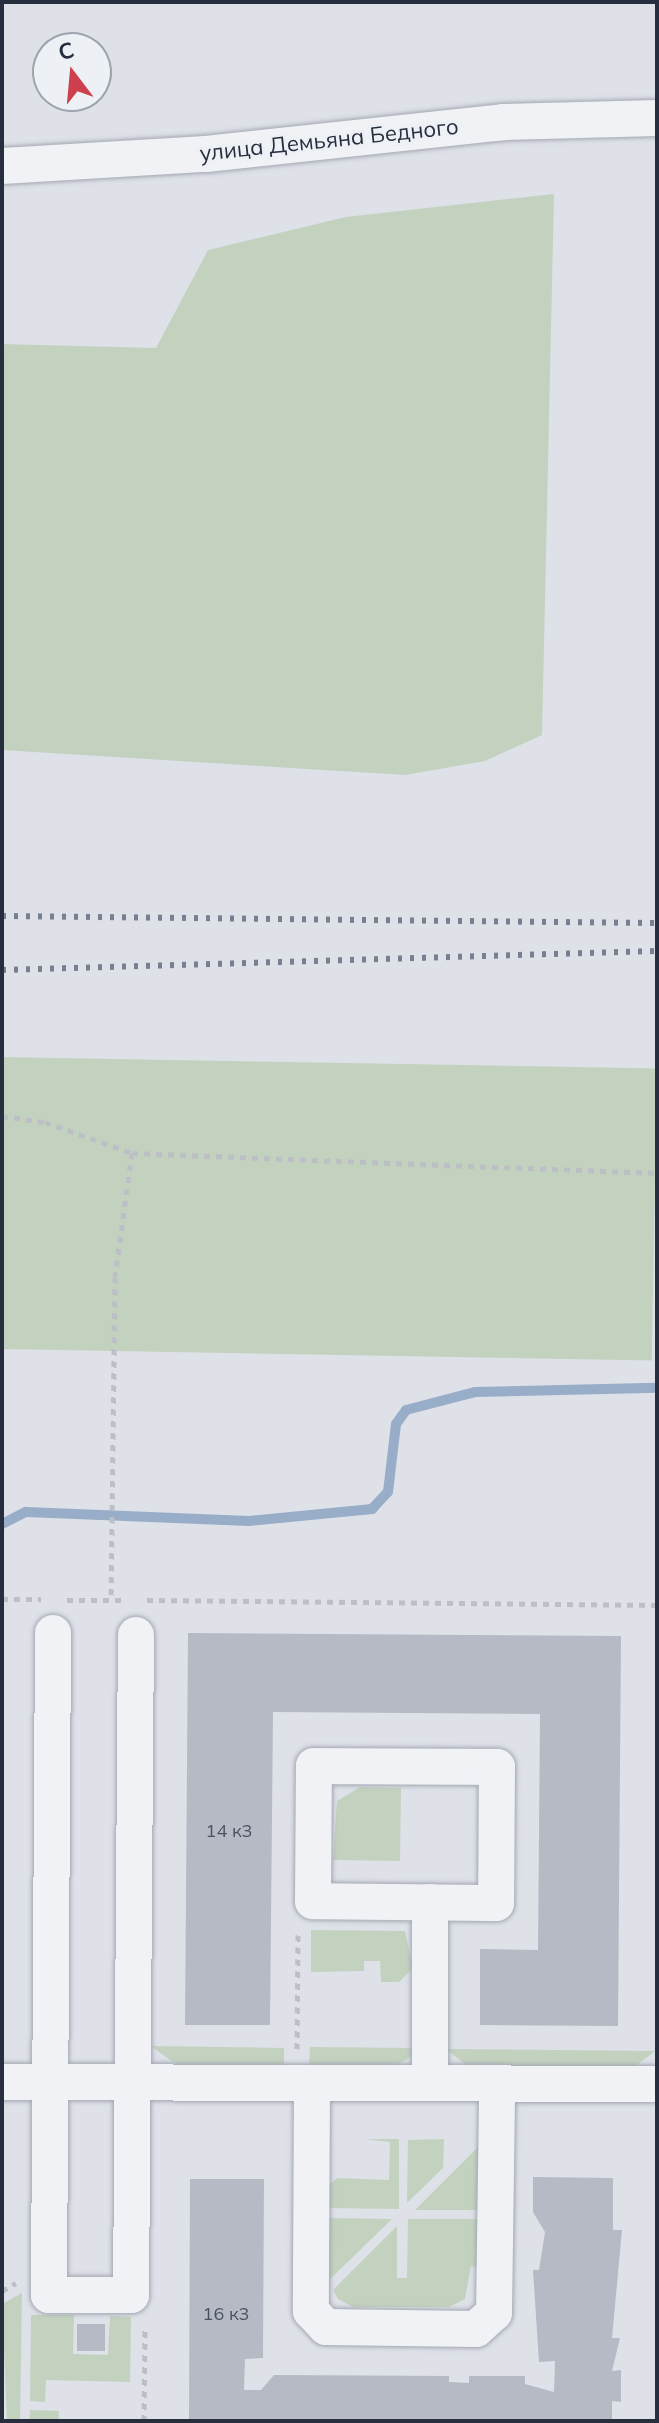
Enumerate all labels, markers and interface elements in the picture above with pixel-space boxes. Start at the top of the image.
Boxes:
north arrow [32,32,112,112]
text: С [55,35,77,66]
street label: улица Демьяна Бедного [198,113,460,167]
house number: 14 к3 [206,1820,252,1842]
house number: 16 к3 [203,2303,249,2325]

